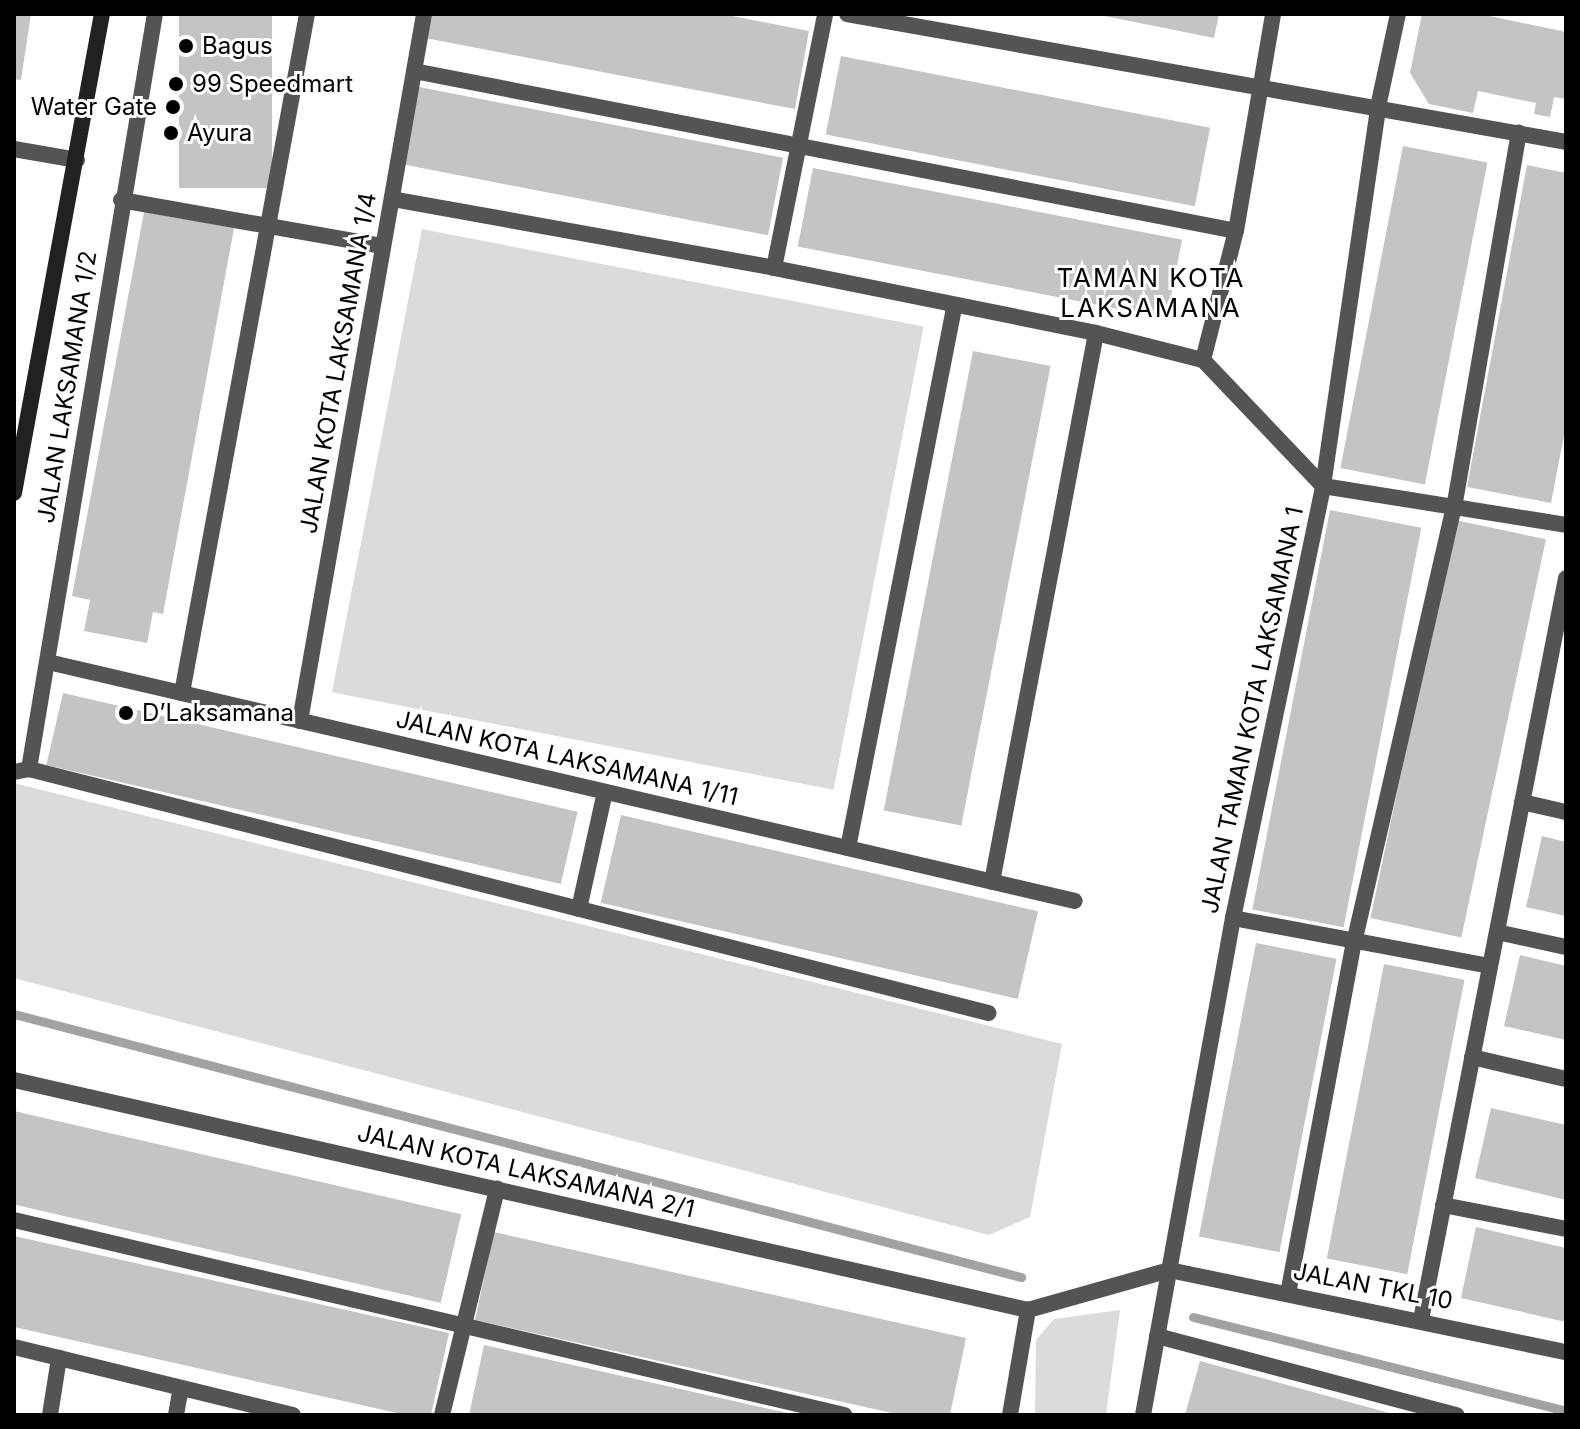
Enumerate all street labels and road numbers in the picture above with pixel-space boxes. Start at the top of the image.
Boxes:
street label: JALAN KOTA LAKSAMANA 1/4 [294,190,382,536]
street label: JALAN LAKSAMANA 1/2 [31,249,103,525]
street label: JALAN TAMAN KOTA LAKSAMANA 1 [1195,504,1309,916]
street label: JALAN KOTA LAKSAMANA 1/11 [393,705,741,811]
street label: JALAN KOTA LAKSAMANA 2/1 [355,1118,697,1224]
street label: JALAN TKL 10 [1291,1256,1455,1316]

